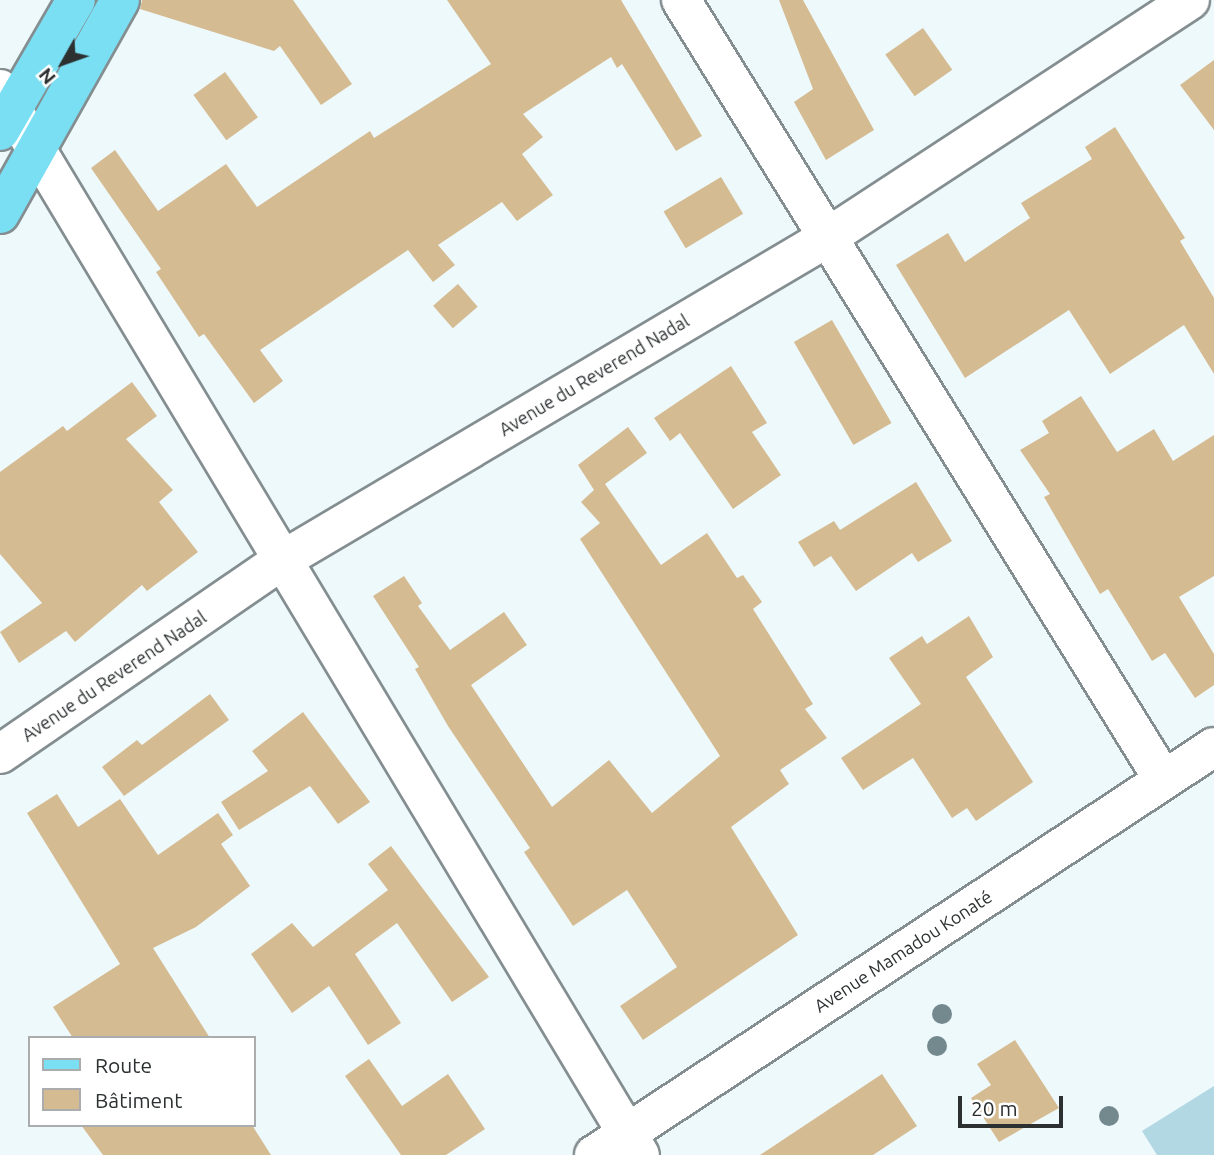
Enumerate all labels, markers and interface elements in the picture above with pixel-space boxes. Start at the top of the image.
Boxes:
north arrow [28,28,98,98]
text: N [34,64,60,89]
street label: Avenue du Reverend Nadal [495,310,693,440]
street label: Avenue du Reverend Nadal [18,606,210,746]
street label: Avenue Mamadou Konaté [810,885,996,1017]
legend [28,1036,256,1127]
text: Route [95,1053,152,1077]
scale bar [962,1082,1067,1126]
text: Bâtiment [95,1088,182,1112]
text: 20 m [971,1096,1018,1120]

